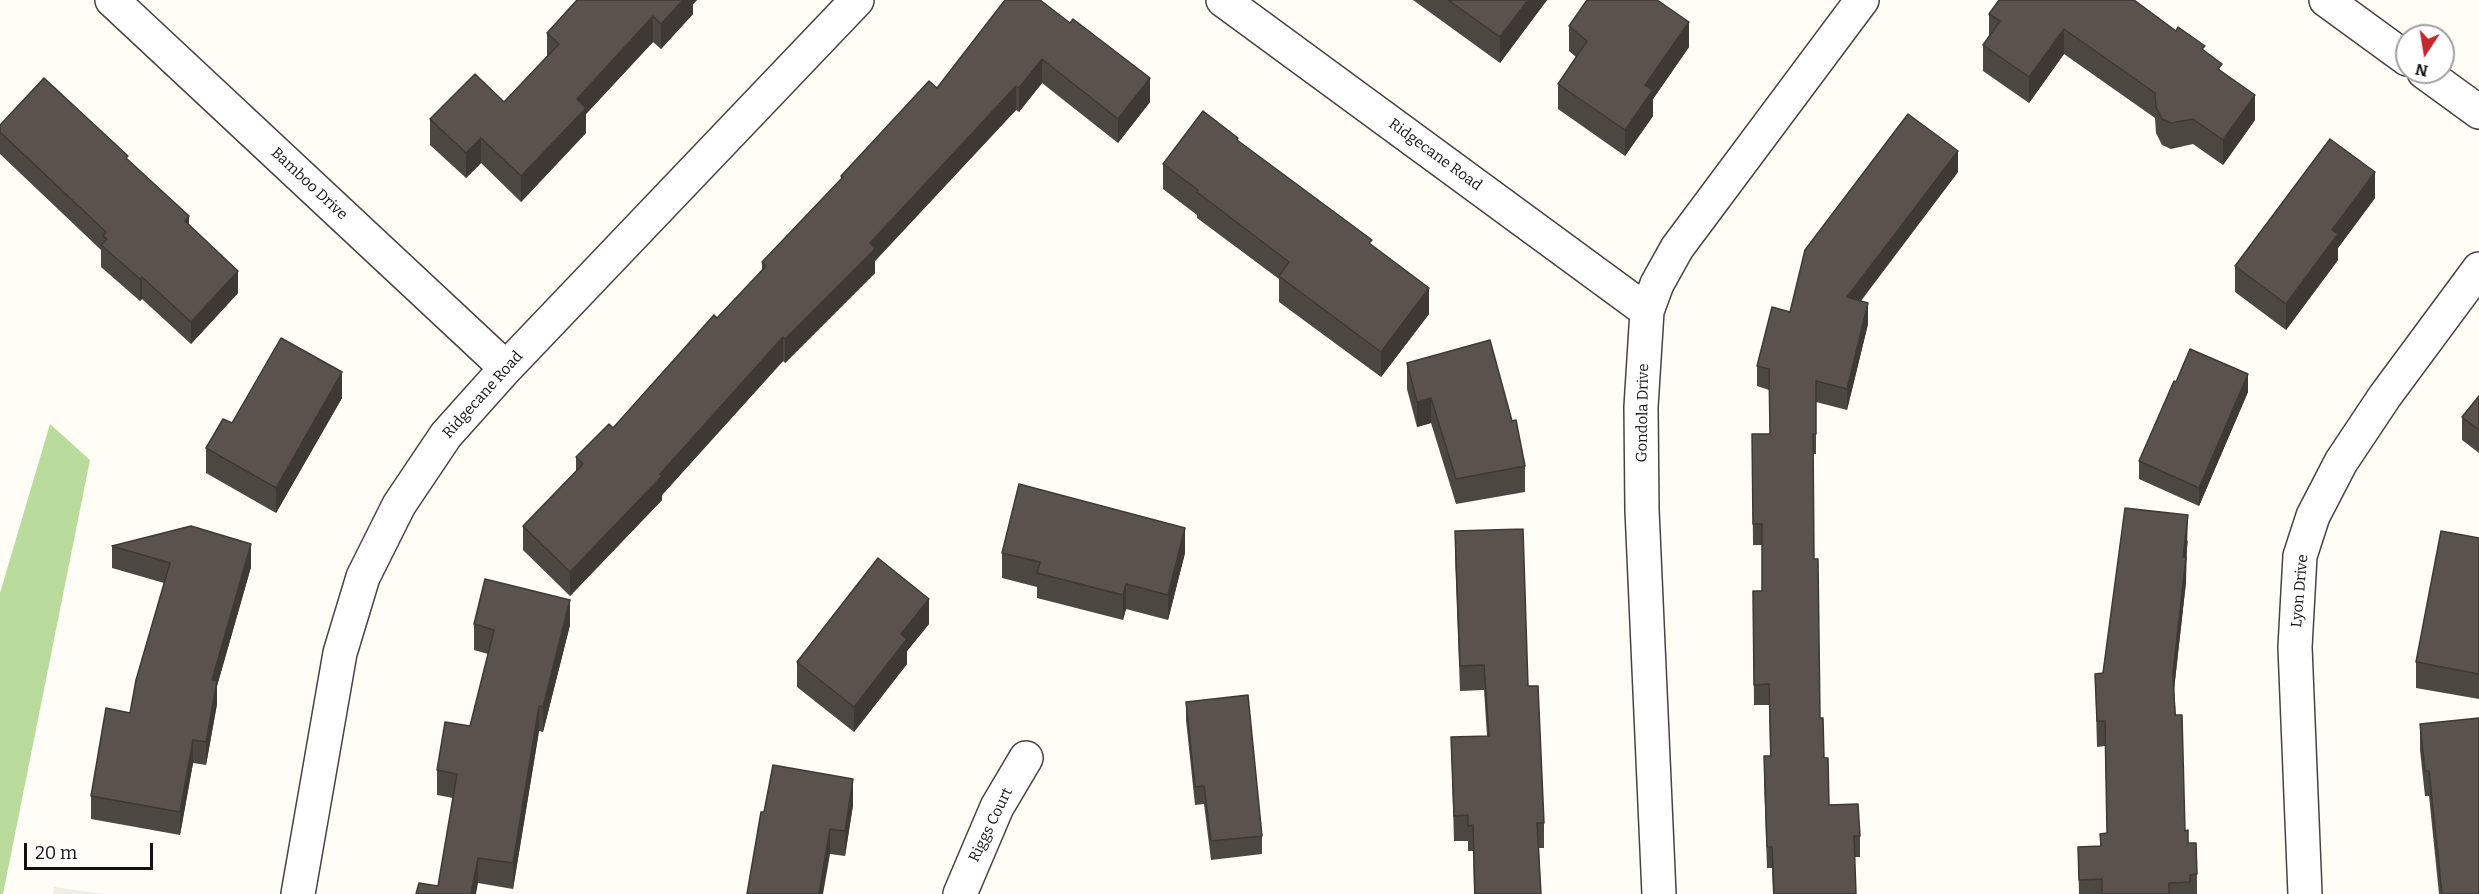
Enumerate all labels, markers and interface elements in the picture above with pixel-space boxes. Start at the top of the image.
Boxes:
north arrow [2395,24,2455,84]
text: N [2414,60,2430,81]
street label: Ridgecane Road [1385,115,1485,195]
street label: Bamboo Drive [267,144,351,224]
street label: Ridgecane Road [439,348,527,442]
street label: Gondola Drive [1633,363,1653,463]
street label: Lyon Drive [2288,554,2312,628]
street label: Riggs Court [965,785,1017,865]
scale bar [27,831,156,869]
text: 20 m [35,842,77,864]

